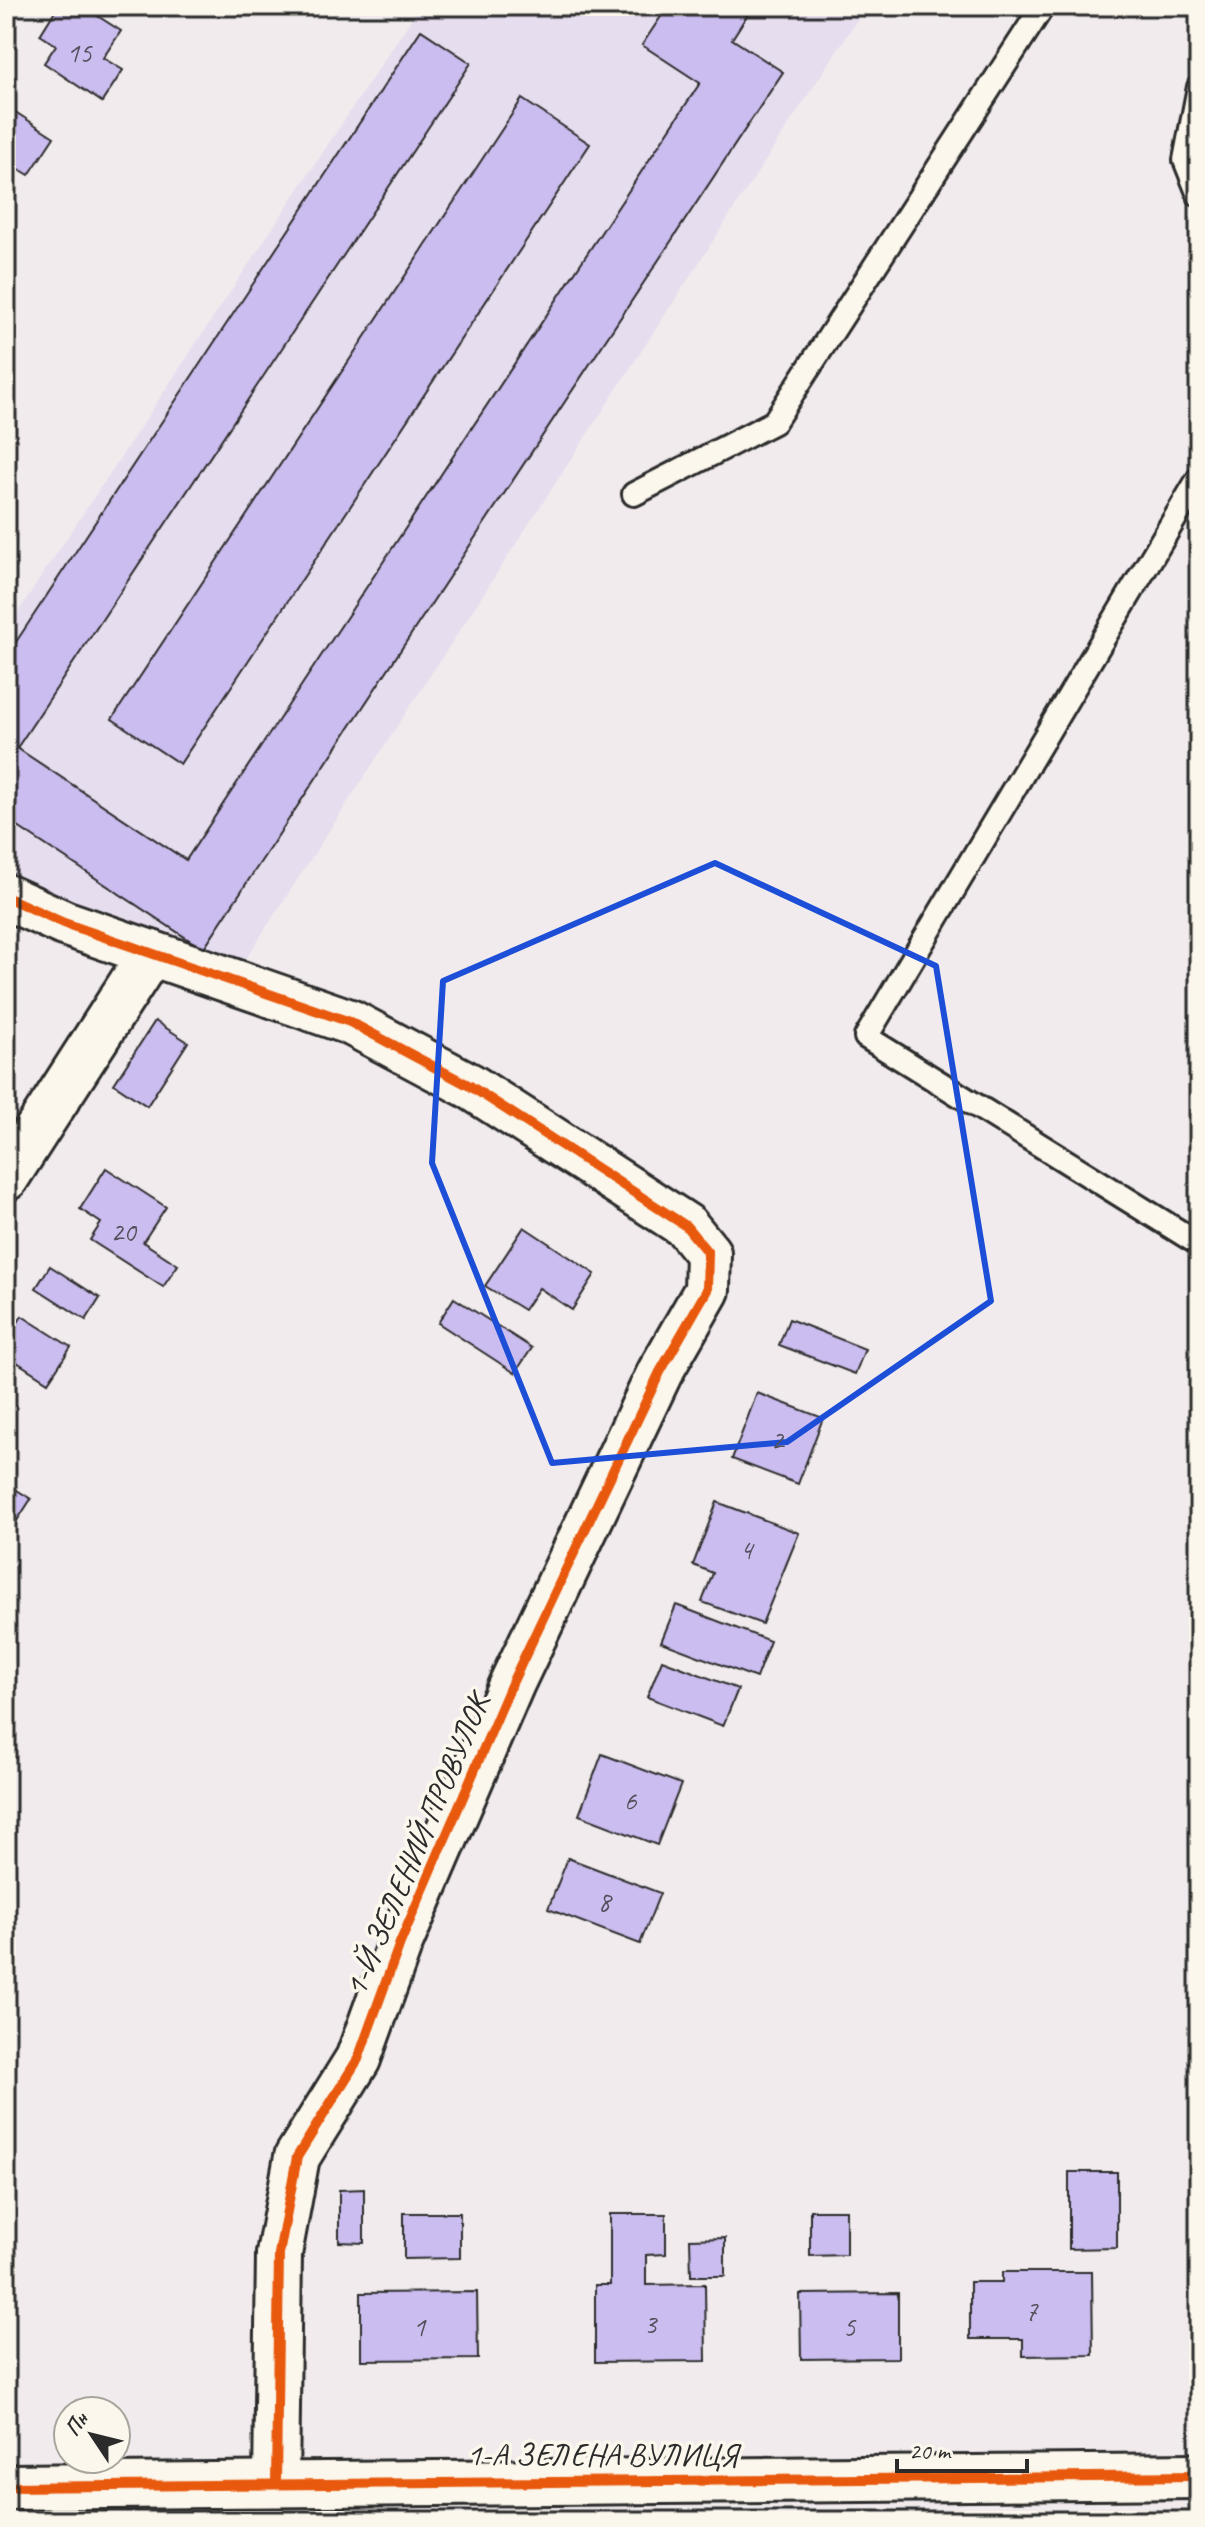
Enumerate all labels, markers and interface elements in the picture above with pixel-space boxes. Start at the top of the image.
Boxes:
house number: 15 [66,35,93,70]
house number: 20 [110,1214,138,1249]
house number: 2 [771,1422,786,1457]
house number: 4 [740,1532,755,1567]
street label: 1-Й ЗЕЛЕНИЙ ПРОВУЛОК [334,1683,501,2002]
house number: 6 [624,1783,638,1818]
house number: 8 [598,1884,613,1919]
house number: 7 [1025,2293,1039,2328]
house number: 3 [644,2306,659,2341]
house number: 1 [413,2309,427,2344]
house number: 5 [843,2309,857,2344]
north arrow [52,2395,132,2475]
text: Пн [58,2406,95,2442]
scale bar [897,2423,1027,2473]
street label: 1-А ЗЕЛЕНА ВУЛИЦЯ [467,2434,742,2475]
text: 20 m [909,2436,952,2466]

